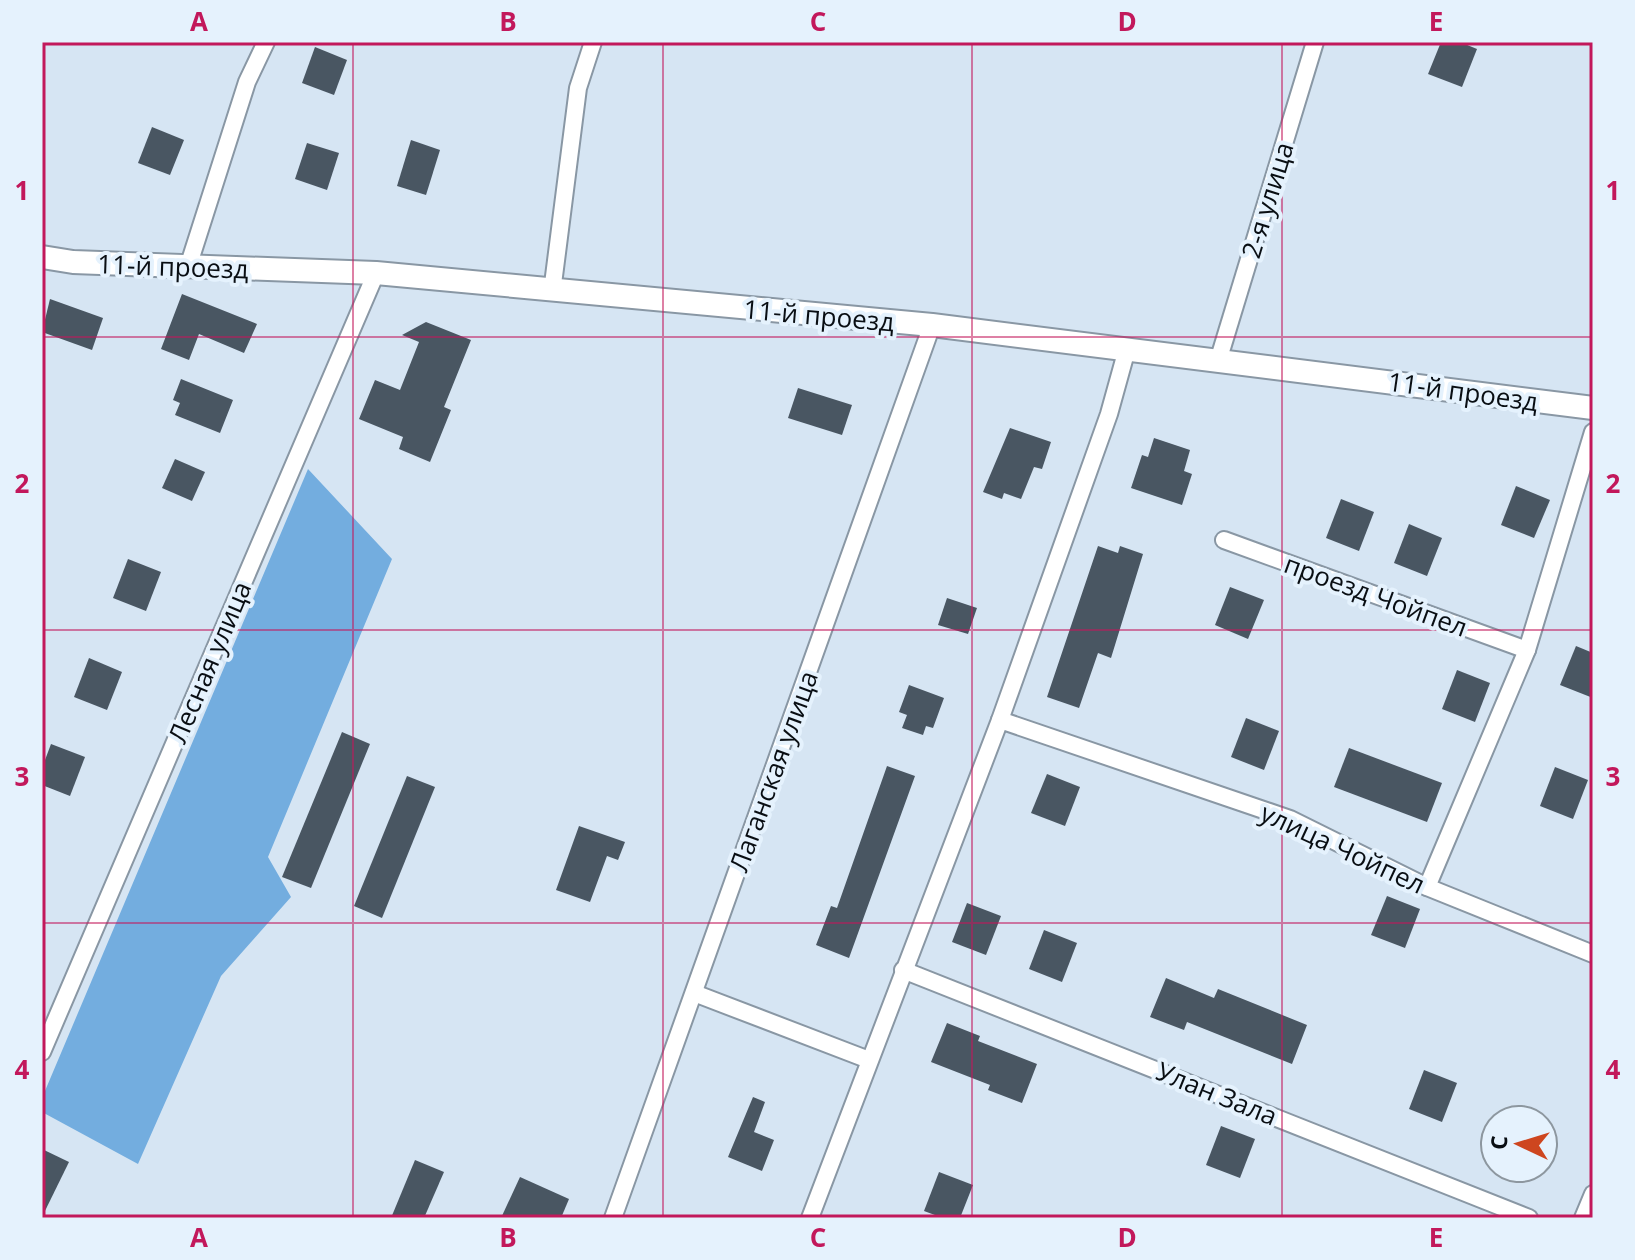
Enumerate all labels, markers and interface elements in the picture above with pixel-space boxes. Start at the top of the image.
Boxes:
text: A [190,3,208,39]
text: B [499,3,517,39]
text: C [810,3,826,39]
text: D [1117,3,1137,39]
text: E [1429,3,1443,39]
street label: 2-я улица [1232,138,1302,262]
text: 1 [15,172,29,208]
text: 1 [1606,172,1620,208]
street label: 11-й проезд [97,245,249,287]
street label: 11-й проезд [742,290,896,340]
street label: 11-й проезд [1386,363,1540,419]
text: 2 [15,465,30,501]
text: 2 [1606,465,1621,501]
street label: проезд Чойпел [1279,545,1473,645]
street label: Лесная улица [159,576,259,748]
street label: Лаганская улица [720,665,826,877]
text: 3 [15,758,29,794]
text: 3 [1606,758,1620,794]
street label: улица Чойпел [1255,794,1431,902]
text: 4 [15,1051,30,1087]
text: 4 [1606,1051,1621,1087]
street label: Улан Зала [1151,1052,1283,1134]
north arrow [1479,1104,1559,1184]
text: С [1483,1134,1514,1151]
text: A [190,1219,208,1255]
text: B [499,1219,517,1255]
text: C [810,1219,826,1255]
text: D [1117,1219,1137,1255]
text: E [1429,1219,1443,1255]

